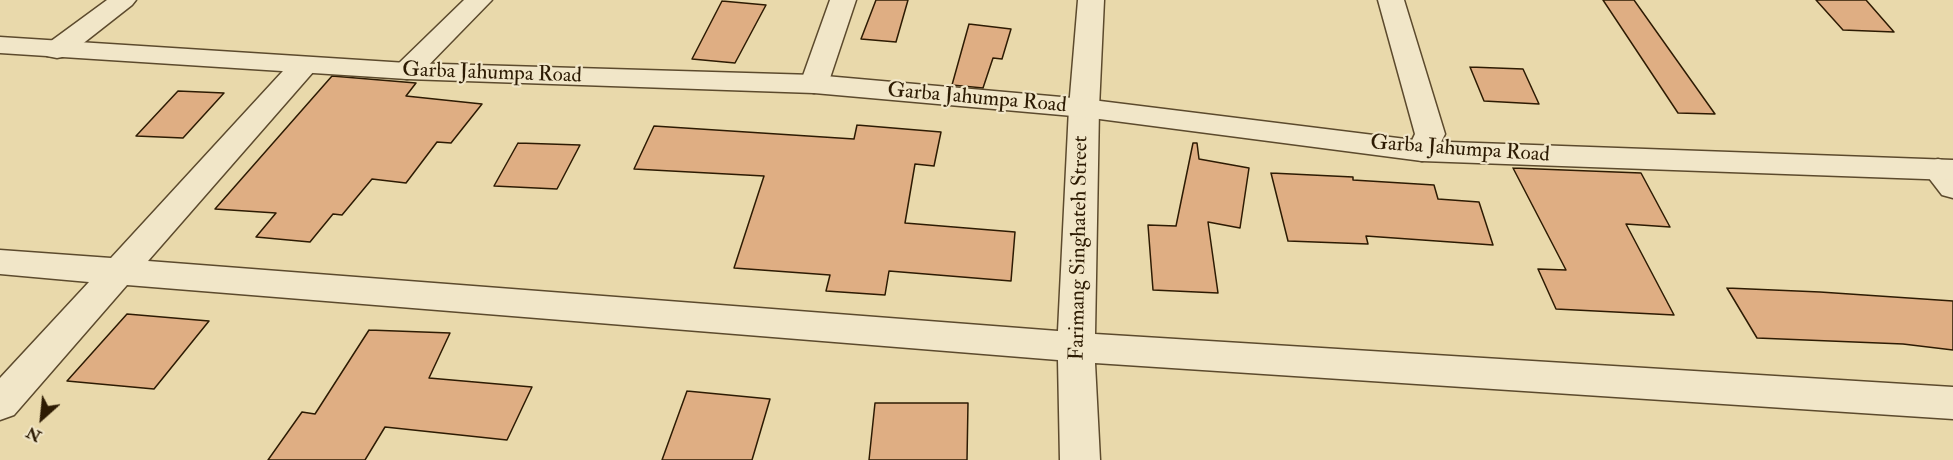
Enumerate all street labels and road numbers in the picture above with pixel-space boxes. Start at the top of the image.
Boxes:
street label: Garba Jahumpa Road [402,58,582,90]
street label: Garba Jahumpa Road [886,79,1068,119]
street label: Garba Jahumpa Road [1370,131,1550,169]
street label: Farimang Singhateh Street [1065,135,1095,361]

